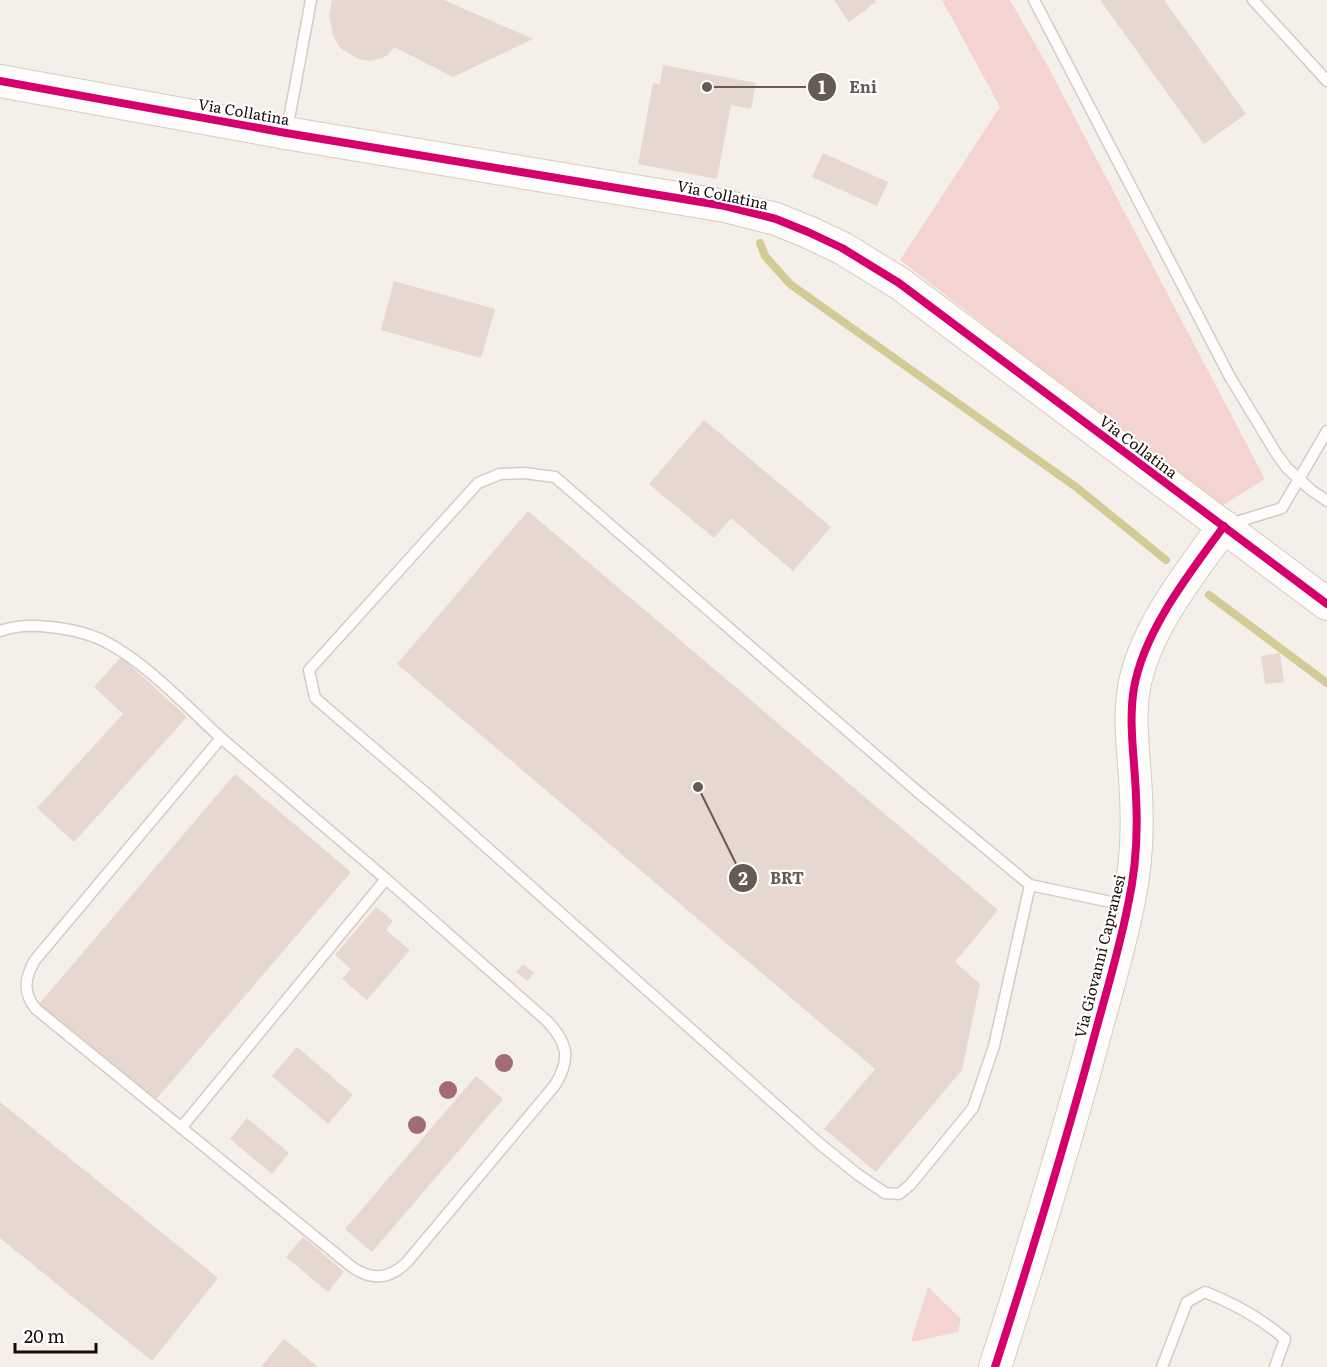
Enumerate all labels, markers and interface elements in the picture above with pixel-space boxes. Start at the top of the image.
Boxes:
callout: Eni [807,70,889,104]
text: 1 [818,73,826,100]
text: Eni [849,74,877,98]
street label: Via Collatina [196,92,293,131]
street label: Via Collatina [675,173,772,215]
street label: Via Collatina [1095,409,1184,484]
callout: BRT [728,861,816,895]
text: 2 [738,864,748,891]
text: BRT [770,865,804,889]
street label: Via Giovanni Capranesi [1068,872,1130,1040]
scale bar [15,1316,96,1354]
text: 20 m [24,1322,65,1349]

